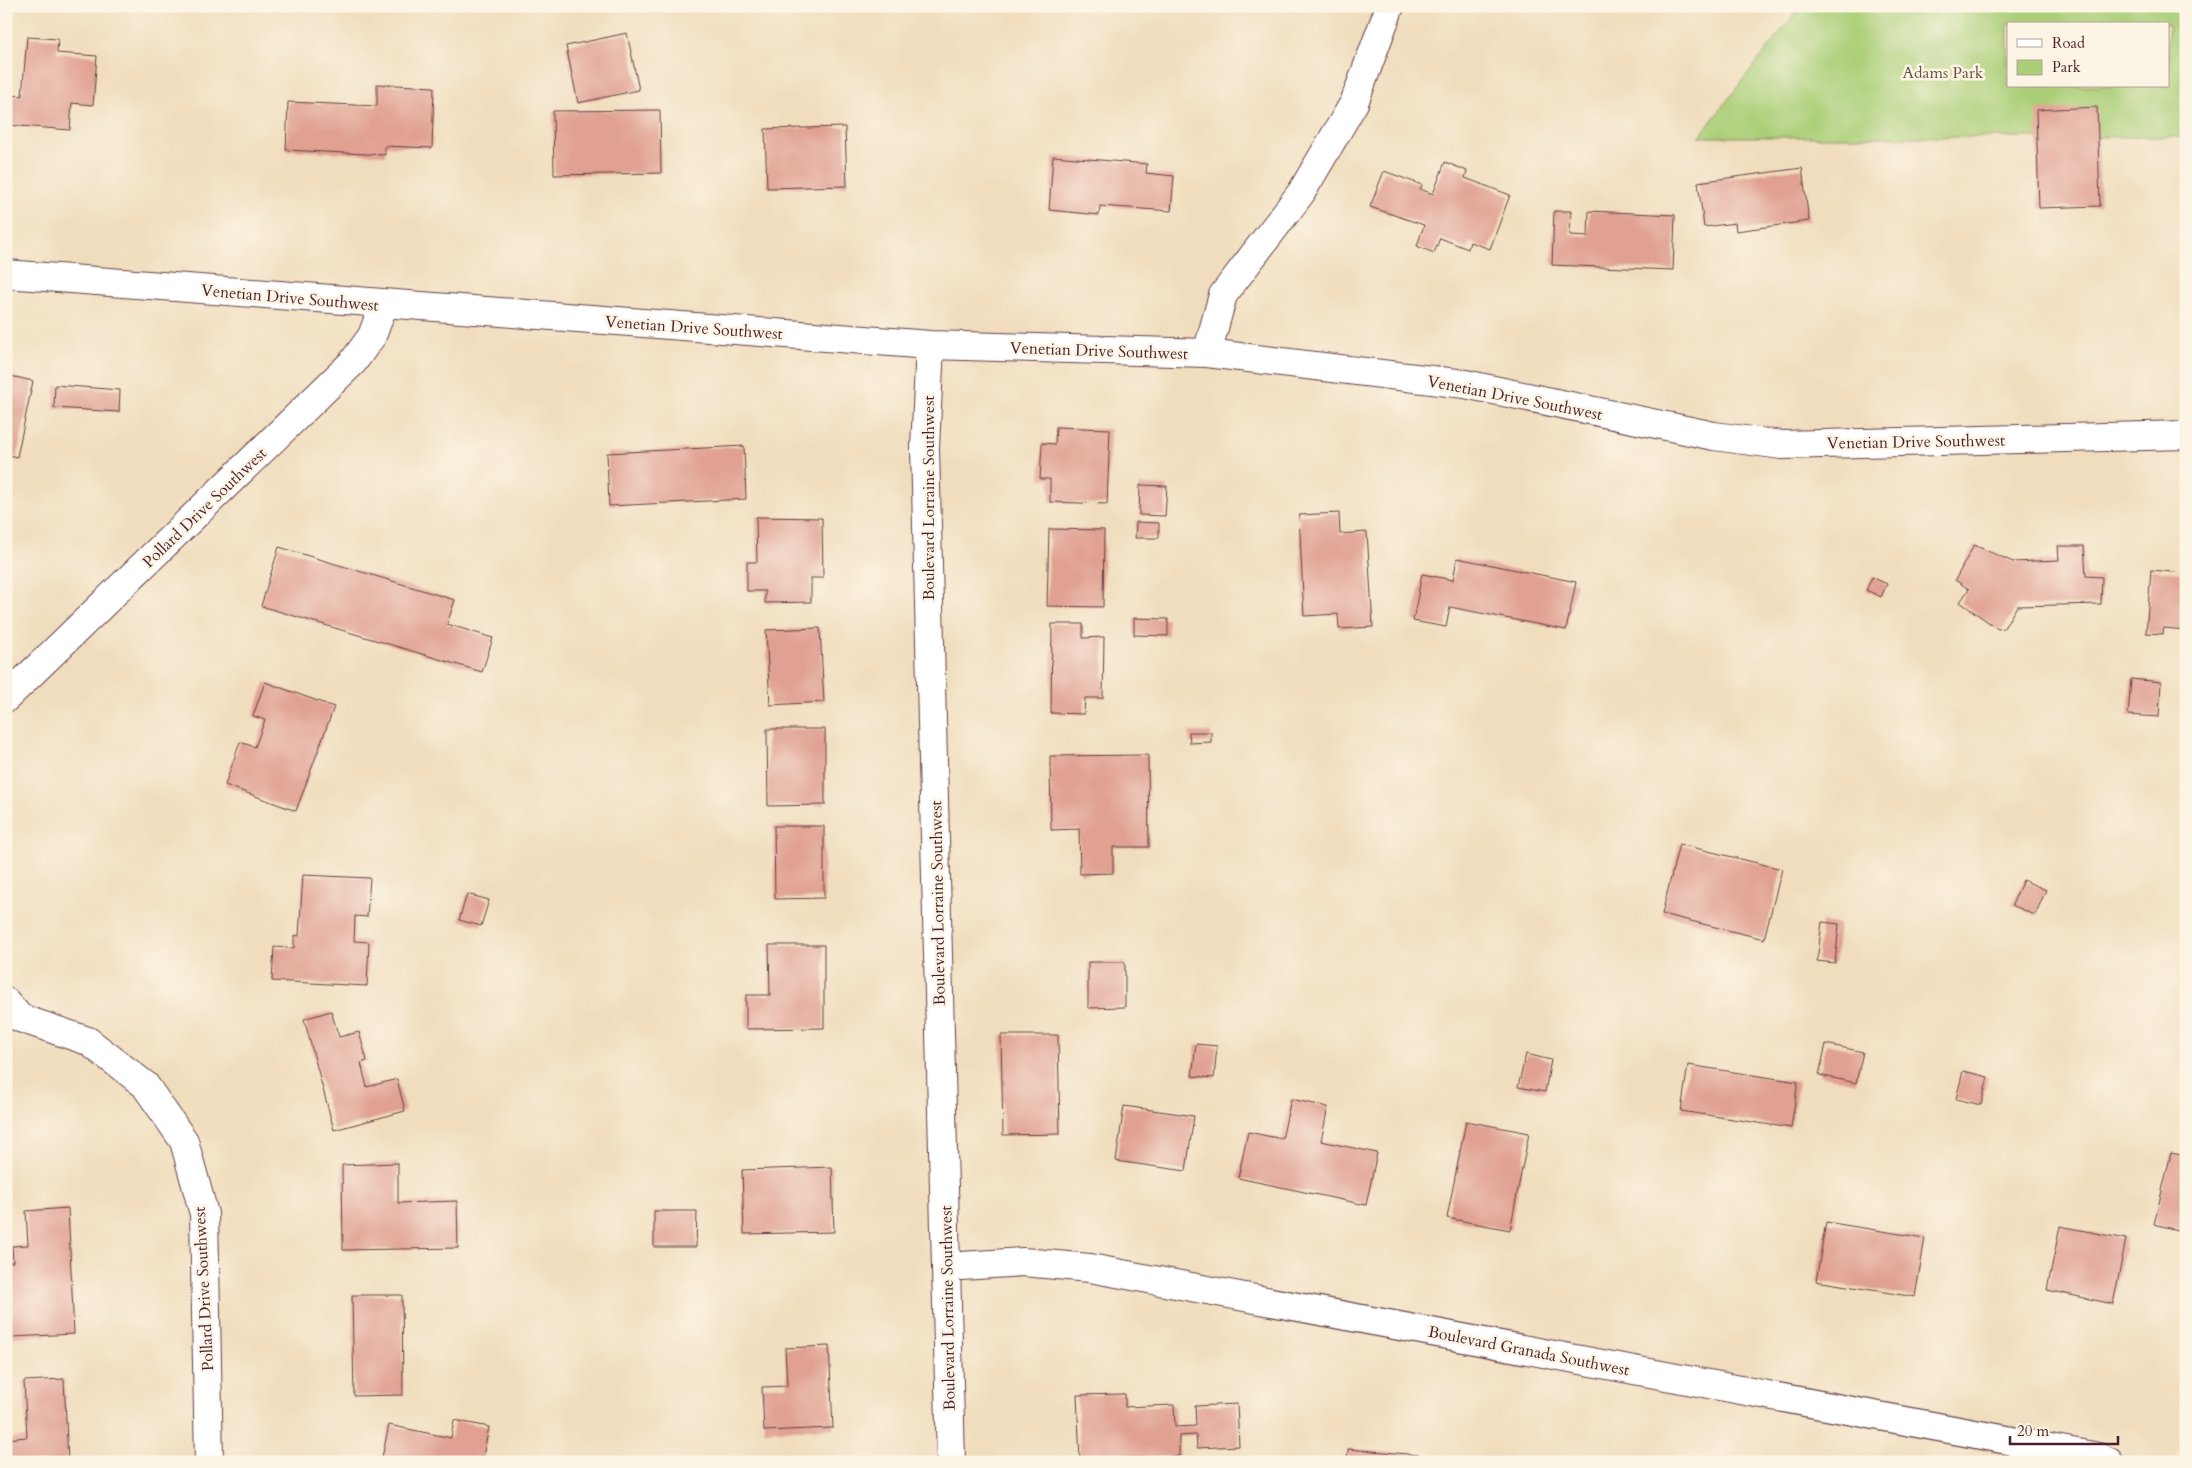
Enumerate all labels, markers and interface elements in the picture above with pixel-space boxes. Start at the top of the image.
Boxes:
legend [2007,22,2170,88]
text: Road [2052,33,2085,53]
text: Park [2052,57,2081,77]
park label: Adams Park [1903,62,1984,84]
street label: Venetian Drive Southwest [200,279,380,317]
street label: Venetian Drive Southwest [604,311,783,345]
street label: Venetian Drive Southwest [1010,337,1188,365]
street label: Venetian Drive Southwest [1425,370,1604,426]
street label: Boulevard Lorraine Southwest [918,395,940,601]
street label: Venetian Drive Southwest [1827,429,2005,455]
street label: Pollard Drive Southwest [138,443,272,573]
street label: Boulevard Lorraine Southwest [925,800,951,1006]
street label: Boulevard Lorraine Southwest [935,1205,961,1411]
street label: Pollard Drive Southwest [189,1206,219,1372]
street label: Boulevard Granada Southwest [1426,1321,1631,1381]
scale bar [2010,1413,2117,1445]
text: 20 m [2017,1421,2049,1441]

